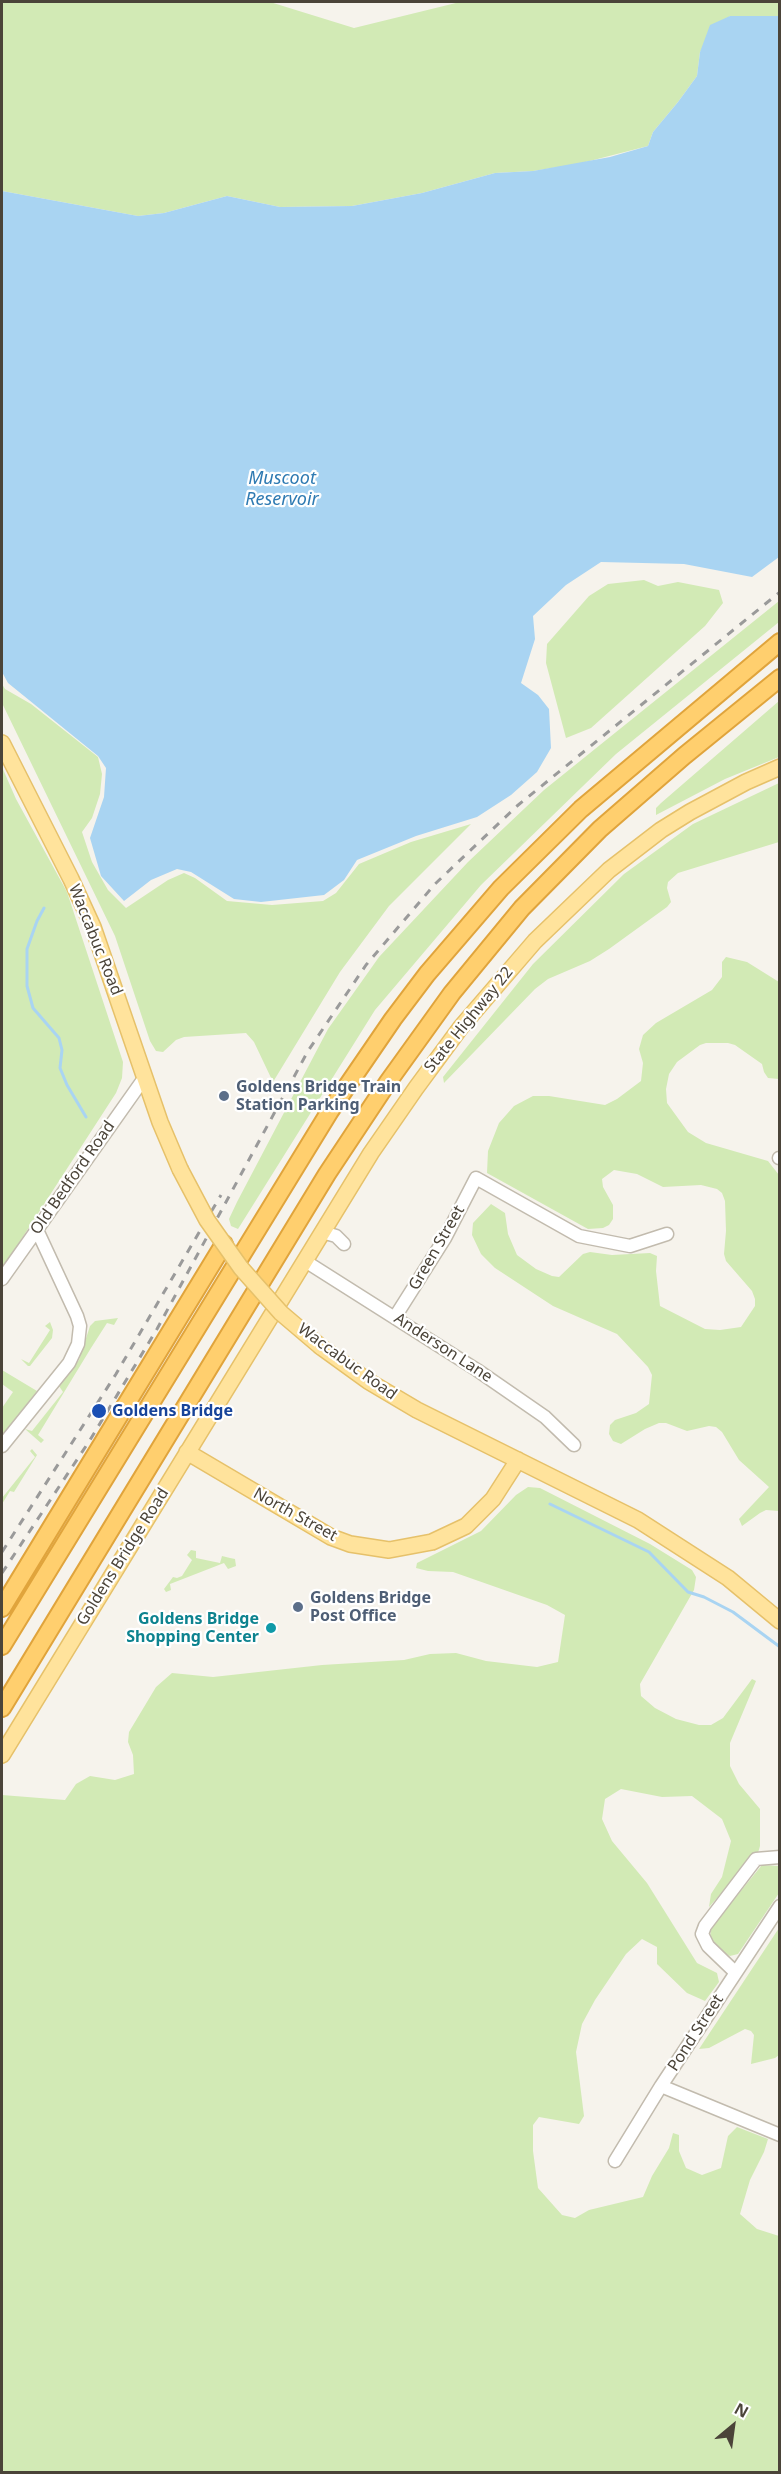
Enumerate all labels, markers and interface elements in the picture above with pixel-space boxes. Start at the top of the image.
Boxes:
water label: Muscoot Reservoir [245,468,319,510]
street label: Waccabuc Road [64,882,126,998]
street label: State Highway 22 [421,963,517,1077]
place label: Goldens Bridge Train Station Parking [236,1077,401,1115]
marker: Goldens Bridge Train Station Parking [217,1089,231,1103]
street label: Old Bedford Road [27,1118,119,1238]
street label: Green Street [405,1202,469,1294]
street label: Anderson Lane [390,1309,496,1387]
street label: Waccabuc Road [294,1320,400,1404]
place label: Goldens Bridge [112,1401,233,1421]
marker: Goldens Bridge [90,1402,108,1420]
street label: North Street [250,1484,340,1546]
street label: Goldens Bridge Road [73,1485,173,1629]
place label: Goldens Bridge Post Office [310,1588,431,1626]
marker: Goldens Bridge Post Office [291,1600,305,1614]
place label: Goldens Bridge Shopping Center [126,1609,259,1647]
marker: Goldens Bridge Shopping Center [264,1621,278,1635]
street label: Pond Street [664,1991,728,2075]
north arrow [703,2396,763,2456]
text: N [731,2397,753,2423]

